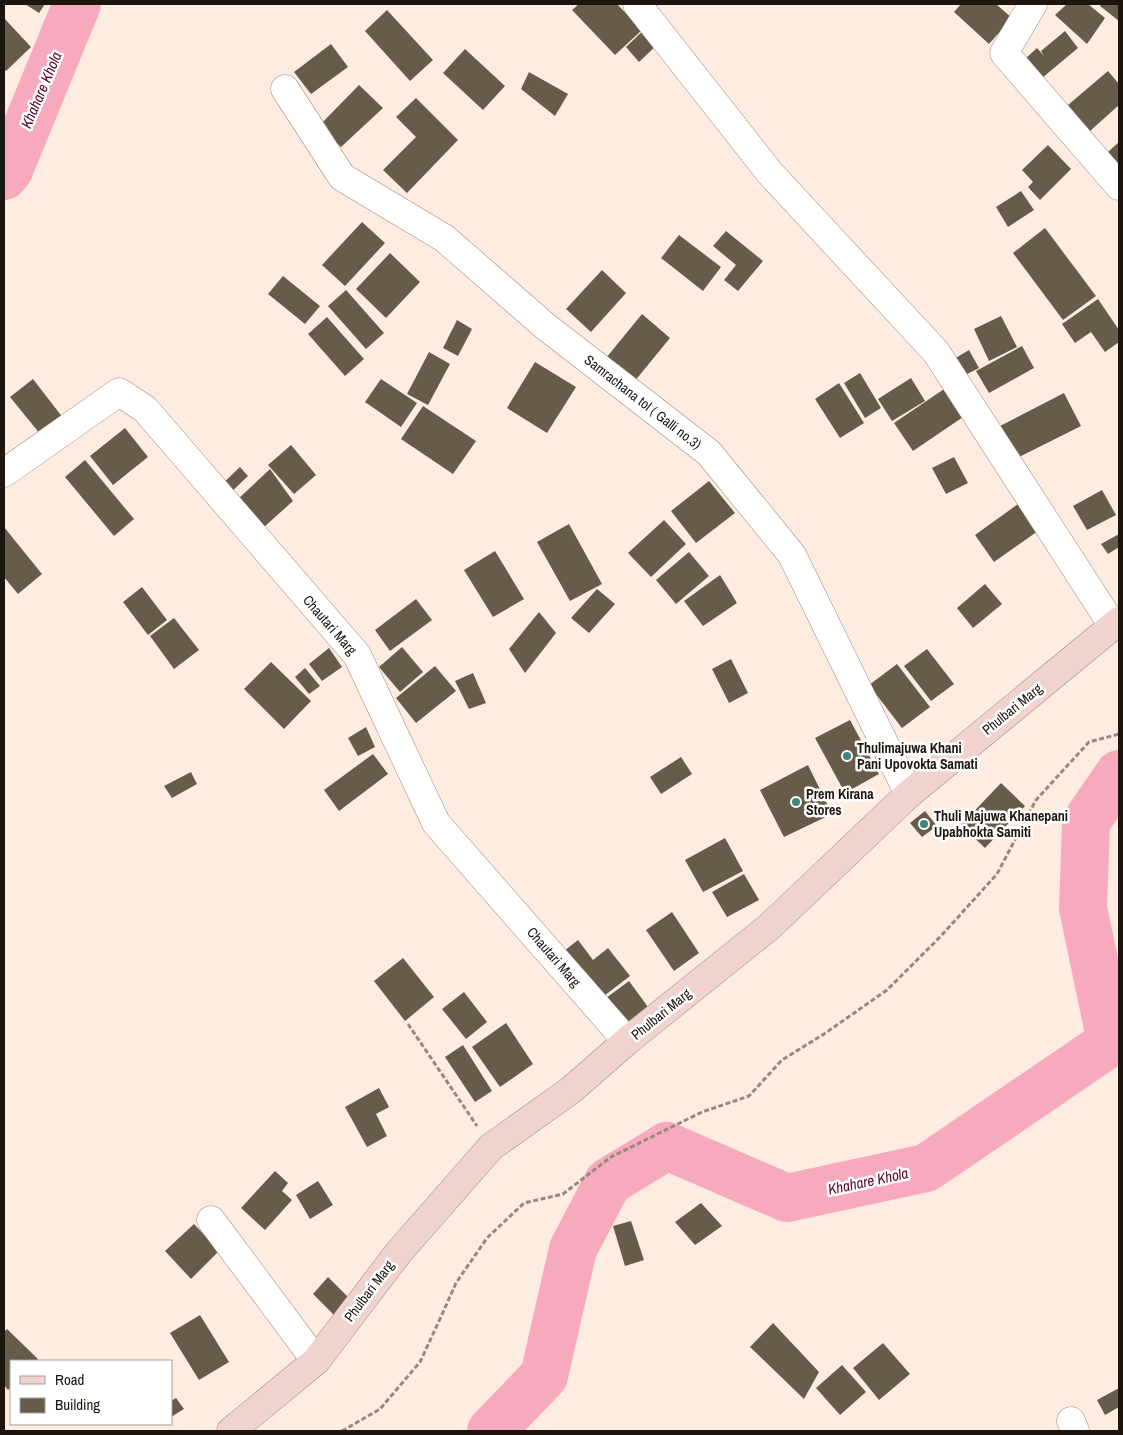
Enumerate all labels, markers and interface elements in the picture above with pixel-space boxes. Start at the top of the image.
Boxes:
water label: Khahare Khola [15,48,67,132]
street label: Samrachana tol ( Galli no.3) [581,351,705,453]
street label: Chautari Marg [299,591,361,659]
street label: Phulbari Marg [978,679,1046,739]
place label: Thulimajuwa Khani Pani Upovokta Samati [857,739,978,773]
marker: Thulimajuwa Khani Pani Upovokta Samati [841,750,853,762]
place label: Prem Kirana Stores [806,785,874,819]
marker: Prem Kirana Stores [790,796,802,808]
place label: Thuli Majuwa Khanepani Upabhokta Samiti [934,807,1068,841]
marker: Thuli Majuwa Khanepani Upabhokta Samiti [918,818,930,830]
street label: Chautari Marg [523,923,585,991]
street label: Phulbari Marg [627,984,695,1044]
water label: Khahare Khola [826,1162,910,1200]
street label: Phulbari Marg [340,1256,398,1325]
legend [10,1360,172,1425]
text: Road [55,1369,84,1390]
text: Building [55,1394,100,1415]

